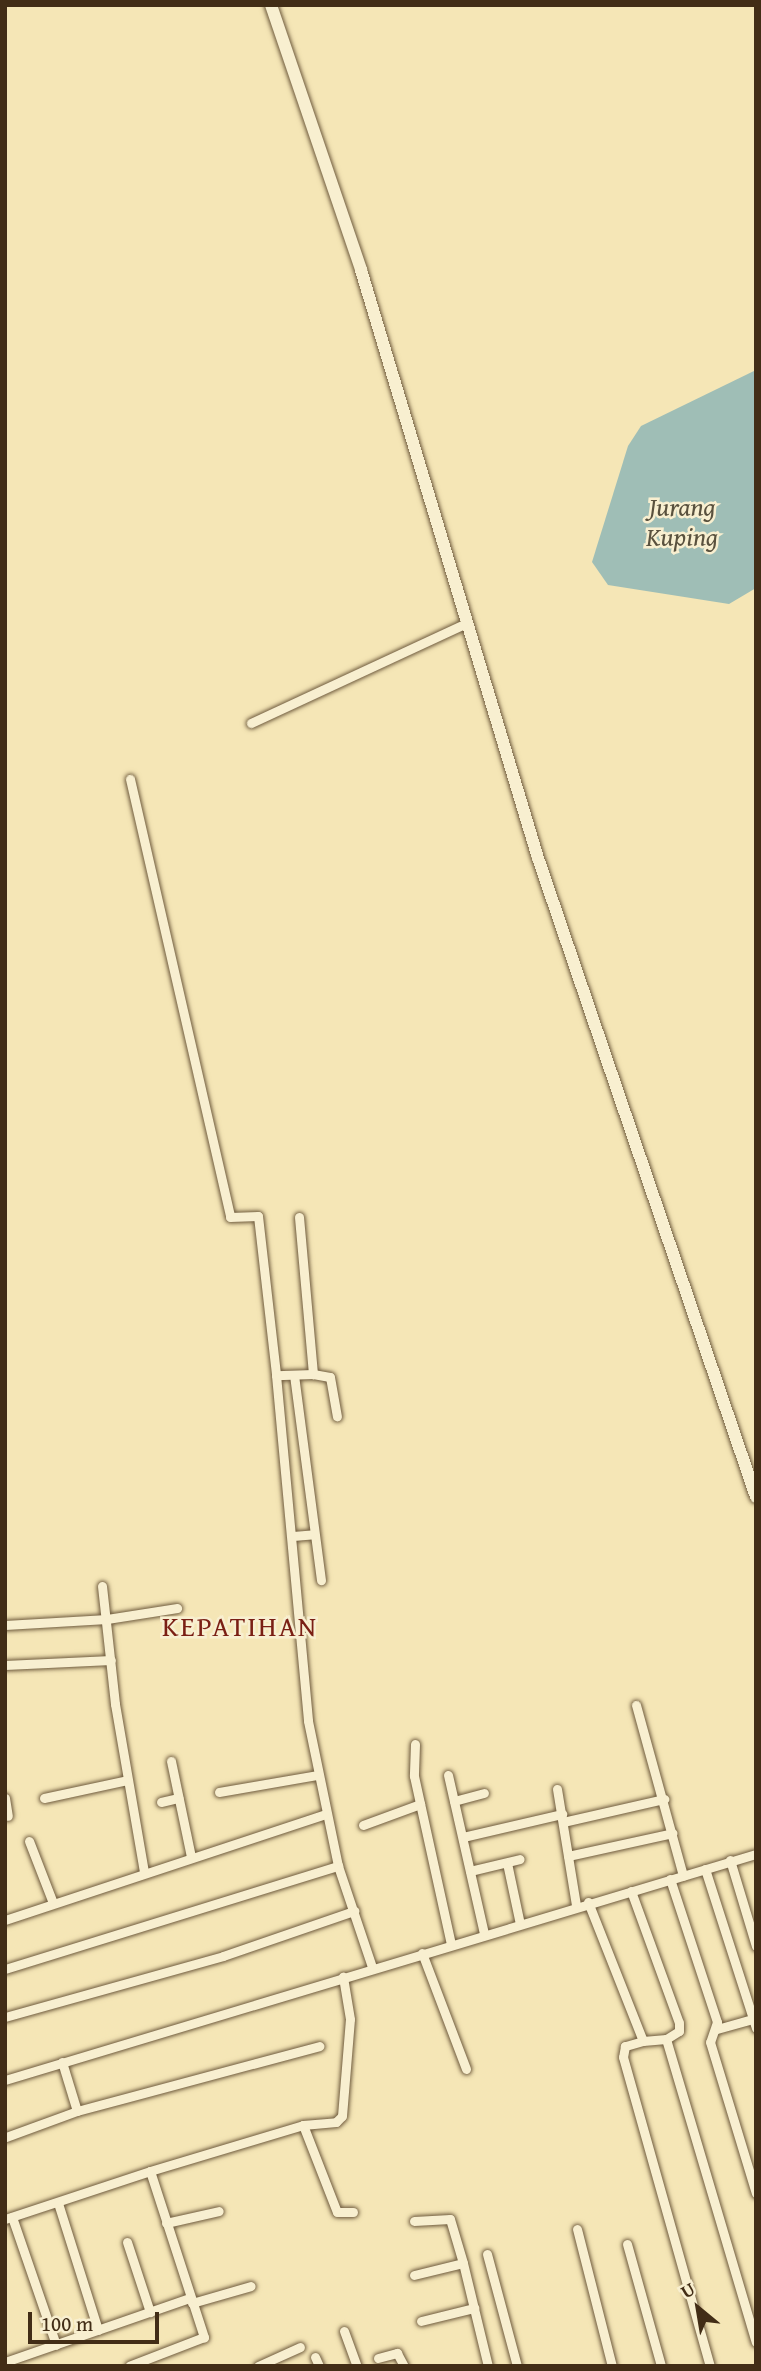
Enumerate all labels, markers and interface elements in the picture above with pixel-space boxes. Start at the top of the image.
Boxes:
water label: Jurang Kuping [646,491,718,552]
district label: KEPATIHAN [163,1609,317,1643]
north arrow [663,2273,733,2343]
text: U [675,2274,700,2305]
scale bar [32,2298,163,2342]
text: 100 m [41,2308,93,2339]

